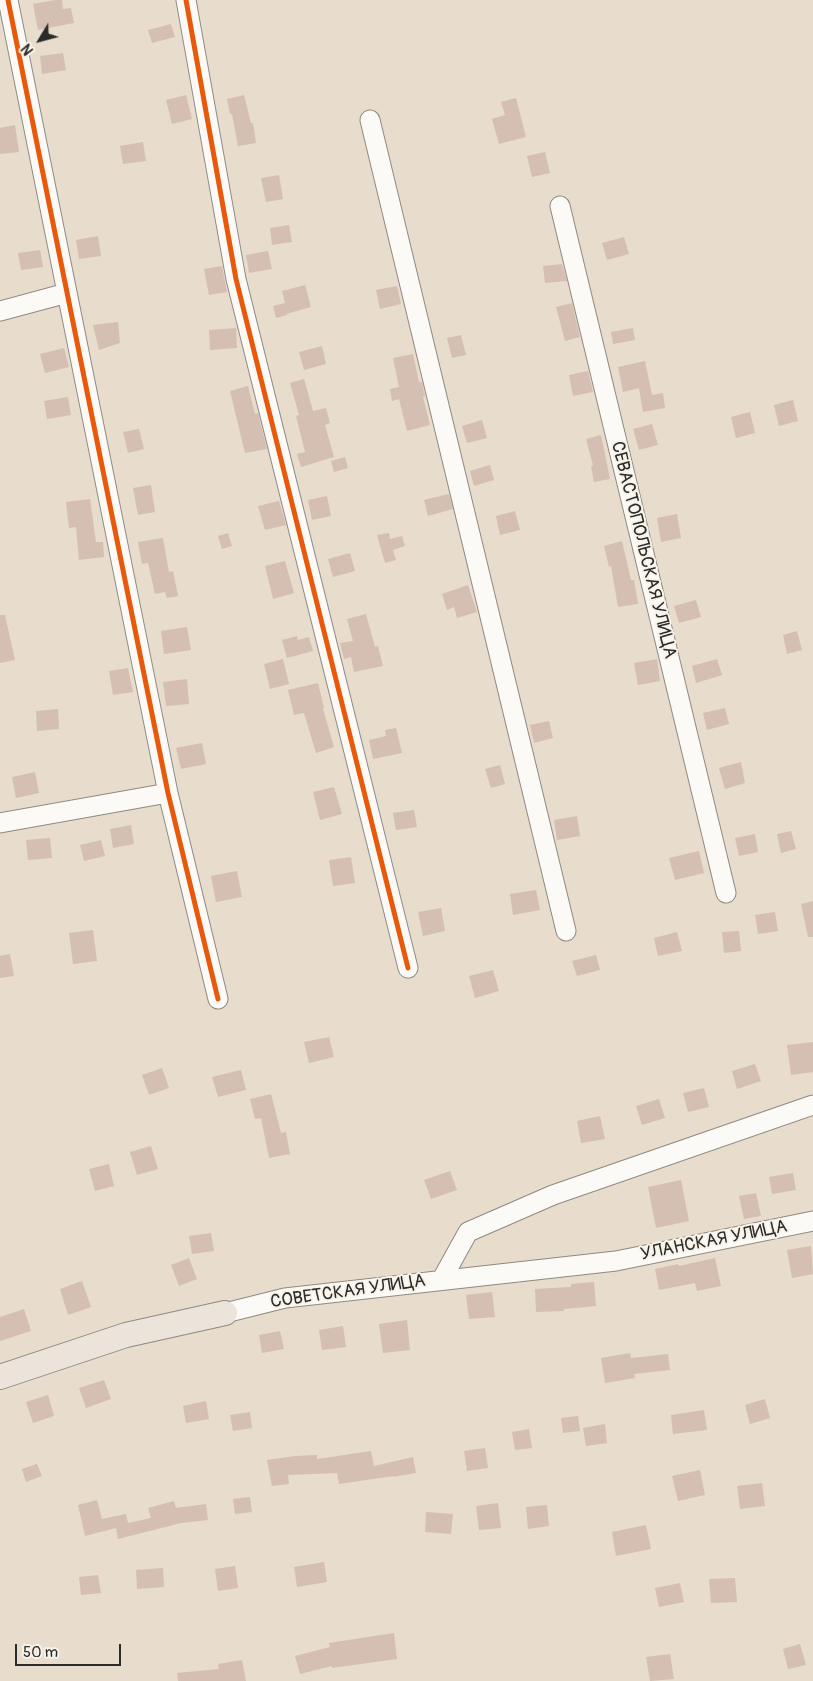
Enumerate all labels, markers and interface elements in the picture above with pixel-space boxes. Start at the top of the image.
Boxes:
north arrow [15,15,65,65]
text: N [18,40,37,58]
street label: СЕВАСТОПОЛЬСКАЯ УЛИЦА [606,439,680,661]
street label: УЛАНСКАЯ УЛИЦА [639,1216,789,1266]
street label: СОВЕТСКАЯ УЛИЦА [269,1270,427,1314]
scale bar [18,1634,124,1666]
text: 50 m [23,1643,58,1662]

